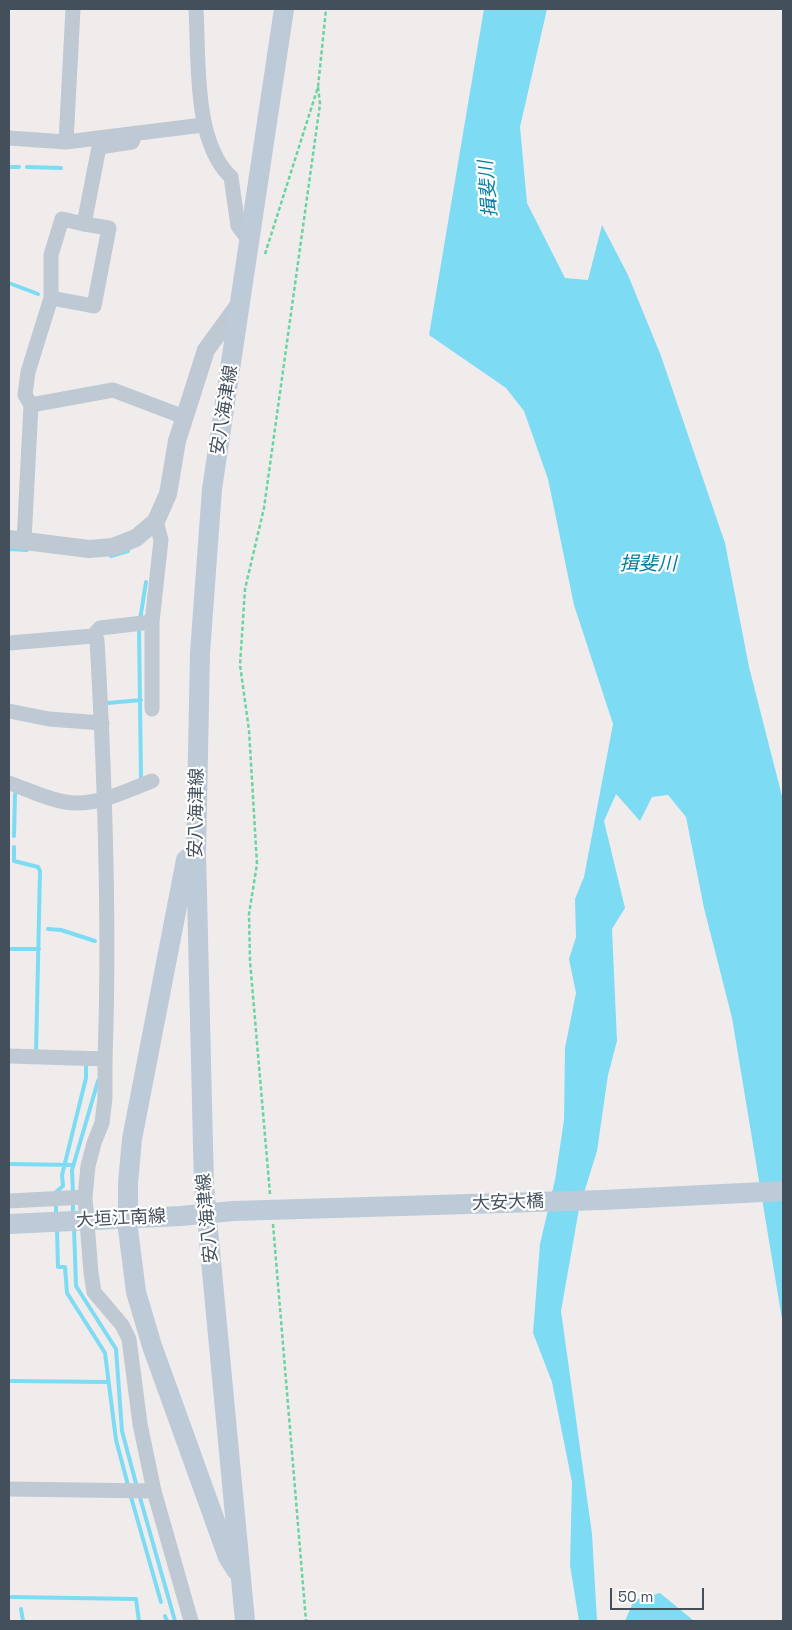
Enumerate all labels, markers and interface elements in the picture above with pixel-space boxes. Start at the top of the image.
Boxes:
water label: 揖斐川 [475,160,503,218]
street label: 安八海津線 [207,364,243,456]
water label: 揖斐川 [620,554,676,576]
street label: 安八海津線 [185,768,209,858]
street label: 安八海津線 [193,1172,223,1264]
street label: 大安大橋 [472,1191,544,1215]
street label: 大垣江南線 [75,1206,167,1232]
scale bar [612,1578,706,1610]
text: 50 m [618,1587,653,1606]

